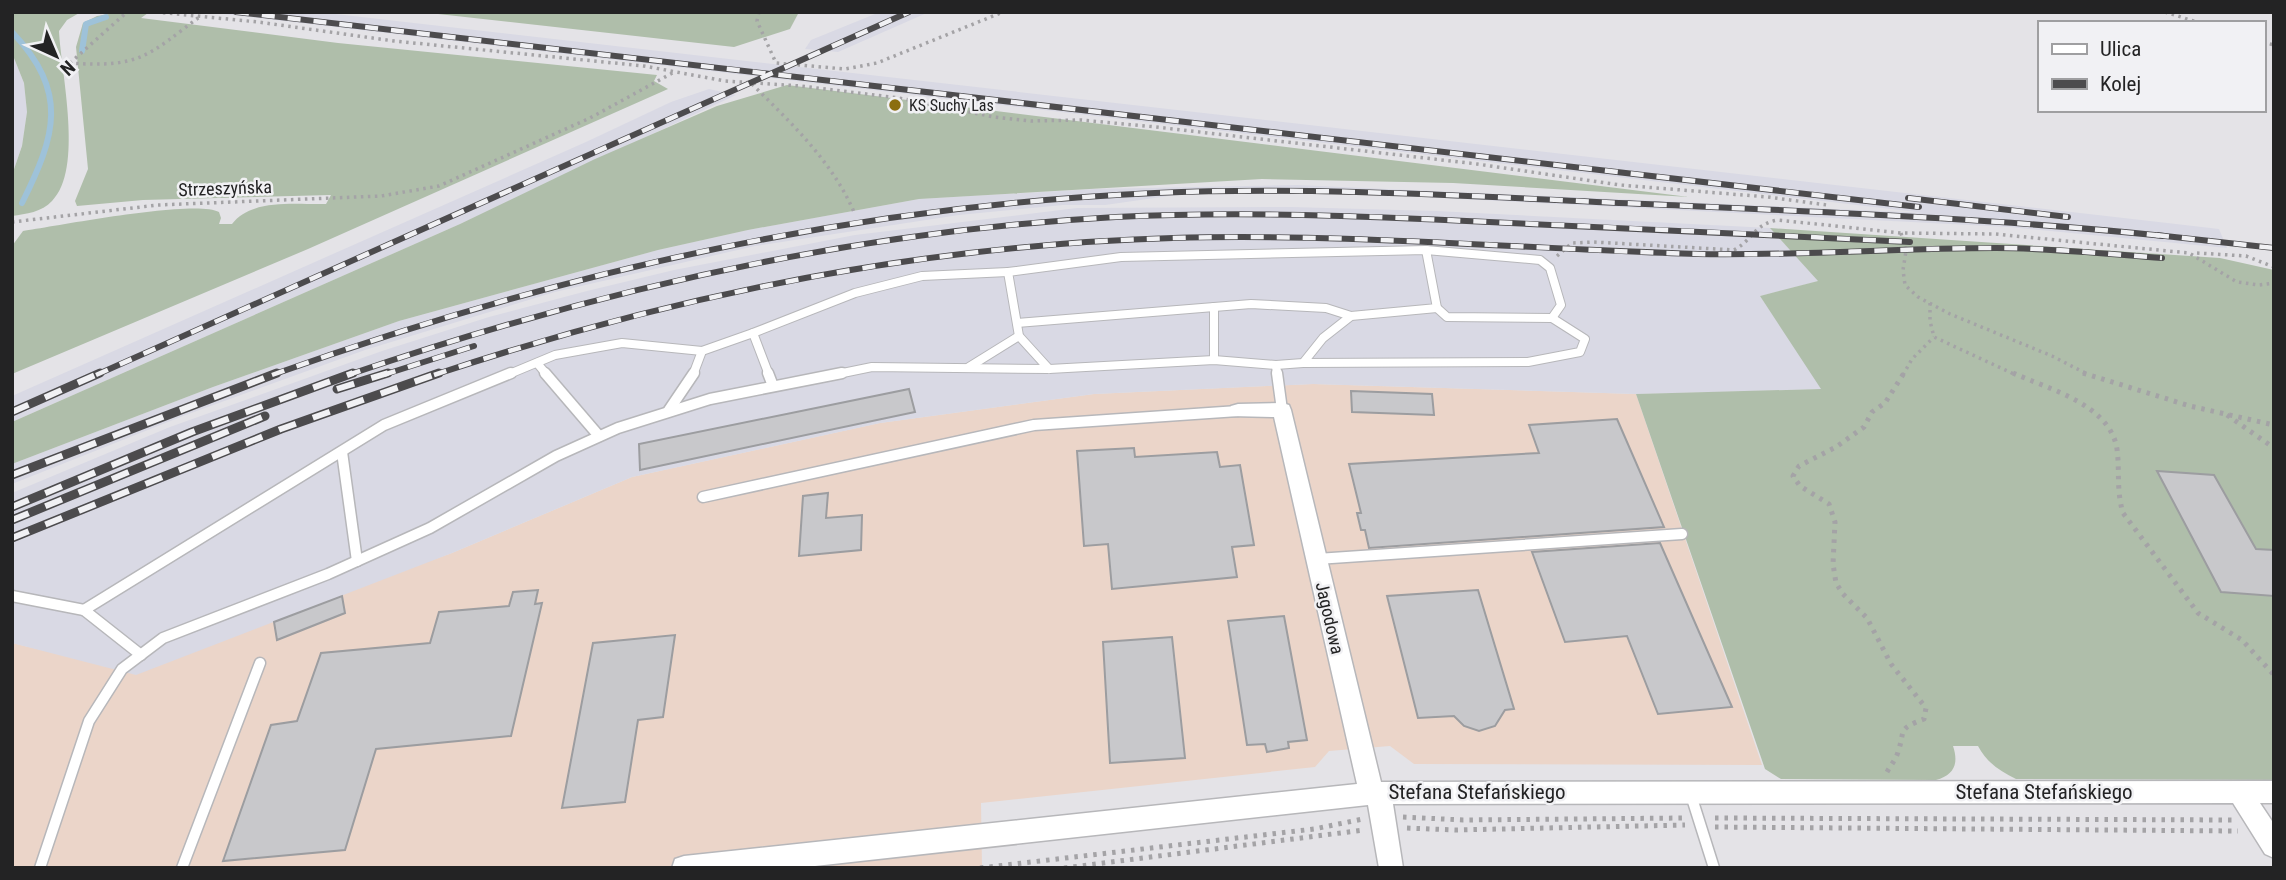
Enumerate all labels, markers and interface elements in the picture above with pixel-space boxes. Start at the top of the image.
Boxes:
north arrow [21,21,91,91]
legend [2038,21,2265,112]
text: Ulica [2100,37,2141,61]
text: N [55,56,80,80]
text: Kolej [2100,72,2141,96]
place label: KS Suchy Las [909,96,994,115]
marker: KS Suchy Las [887,97,903,113]
street label: Strzeszyńska [178,176,272,200]
street label: Jagodowa [1311,580,1349,656]
street label: Stefana Stefańskiego [1388,780,1566,804]
street label: Stefana Stefańskiego [1955,780,2133,804]

